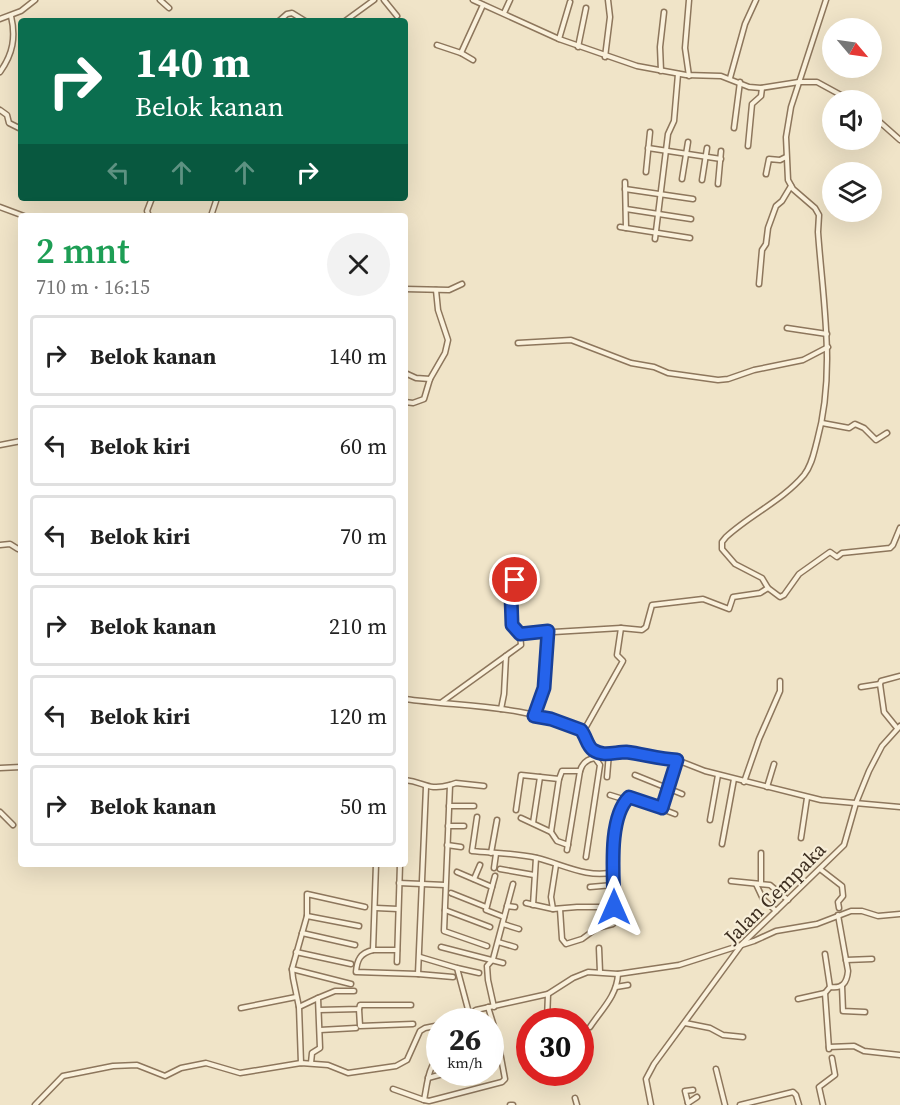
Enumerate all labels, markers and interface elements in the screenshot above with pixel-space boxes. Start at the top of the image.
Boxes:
north arrow [822,18,882,78]
map controls [822,18,882,222]
text: 140 m [135,33,250,91]
icon: right [36,42,114,120]
text: Belok kanan [135,88,284,125]
button: sound [822,90,882,150]
icon: left [102,156,135,189]
icon: ahead [165,156,198,189]
icon: ahead [228,156,261,189]
icon: right [291,156,324,189]
button: layers [822,162,882,222]
text: 2 mnt [36,226,129,275]
button: close [327,233,390,296]
text: 710 m · 16:15 [36,273,150,301]
icon: right [39,339,72,372]
text: Belok kanan [90,341,216,371]
text: 140 m [329,341,387,371]
icon: left [39,429,72,462]
text: Belok kiri [90,431,190,461]
text: 60 m [340,431,387,461]
icon: left [39,519,72,552]
text: Belok kiri [90,521,190,551]
text: 70 m [340,521,387,551]
pin [489,554,540,605]
icon: arrive [498,563,531,596]
icon: right [39,609,72,642]
text: Belok kanan [90,611,216,641]
text: 210 m [329,611,387,641]
icon: left [39,699,72,732]
text: Belok kiri [90,701,190,731]
text: 120 m [329,701,387,731]
icon: right [39,789,72,822]
text: Belok kanan [90,791,216,821]
text: 50 m [340,791,387,821]
street label: Jalan Cempaka [717,835,833,951]
position arrow [582,875,646,939]
speed limit sign: 30 [516,1008,594,1086]
text: 26 [449,1019,481,1060]
text: km/h [447,1052,483,1073]

